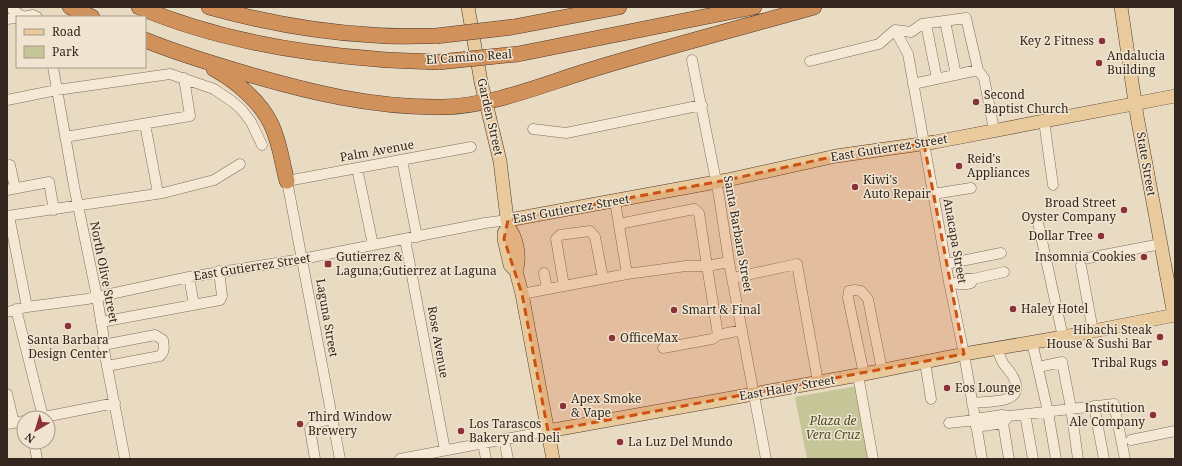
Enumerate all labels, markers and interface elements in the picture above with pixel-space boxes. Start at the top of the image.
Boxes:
legend [16,16,146,68]
text: Road [52,23,82,40]
place label: Key 2 Fitness [1020,32,1094,49]
marker: Key 2 Fitness [1097,36,1107,46]
text: Park [52,43,80,60]
street label: El Camino Real [425,45,513,68]
place label: Andalucia Building [1107,47,1165,78]
marker: Andalucia Building [1094,58,1104,68]
street label: Garden Street [473,76,508,157]
place label: Second Baptist Church [984,86,1069,117]
marker: Second Baptist Church [971,97,981,107]
street label: East Gutierrez Street [829,130,949,165]
street label: State Street [1132,131,1160,197]
street label: Palm Avenue [338,136,415,165]
place label: Reid's Appliances [967,150,1030,181]
marker: Reid's Appliances [954,161,964,171]
place label: Kiwi's Auto Repair [863,171,931,202]
street label: Santa Barbara Street [720,174,757,294]
marker: Kiwi's Auto Repair [850,182,860,192]
street label: East Gutierrez Street [511,190,631,227]
place label: Broad Street Oyster Company [1021,194,1116,225]
street label: Anacapa Street [940,197,971,285]
marker: Broad Street Oyster Company [1119,205,1129,215]
street label: North Olive Street [86,220,123,324]
place label: Dollar Tree [1029,227,1093,244]
marker: Dollar Tree [1096,231,1106,241]
place label: Gutierrez & Laguna;Gutierrez at Laguna [336,248,497,279]
place label: Insomnia Cookies [1035,248,1136,265]
street label: East Gutierrez Street [192,249,312,284]
marker: Insomnia Cookies [1139,252,1149,262]
marker: Gutierrez & Laguna;Gutierrez at Laguna [323,259,333,269]
street label: Laguna Street [312,277,343,358]
place label: Haley Hotel [1021,300,1088,317]
place label: Smart & Final [682,301,761,318]
marker: Haley Hotel [1008,304,1018,314]
street label: Rose Avenue [424,305,453,379]
marker: Smart & Final [669,305,679,315]
marker: Santa Barbara Design Center [63,321,73,331]
place label: Hibachi Steak House & Sushi Bar [1047,321,1153,352]
place label: OfficeMax [620,329,678,346]
place label: Santa Barbara Design Center [27,331,109,362]
marker: Hibachi Steak House & Sushi Bar [1155,332,1165,342]
marker: OfficeMax [607,333,617,343]
place label: Tribal Rugs [1092,354,1157,371]
marker: Tribal Rugs [1160,358,1170,368]
street label: East Haley Street [738,371,836,404]
place label: Eos Lounge [955,379,1021,396]
marker: Eos Lounge [942,383,952,393]
place label: Apex Smoke & Vape [571,390,641,421]
place label: Institution Ale Company [1069,399,1145,430]
marker: Apex Smoke & Vape [558,401,568,411]
place label: Third Window Brewery [308,408,392,439]
north arrow [16,410,56,450]
marker: Institution Ale Company [1148,410,1158,420]
park label: Plaza de Vera Cruz [805,412,861,443]
place label: Los Tarascos Bakery and Deli [469,415,560,446]
marker: Third Window Brewery [295,419,305,429]
marker: Los Tarascos Bakery and Deli [456,426,466,436]
text: N [21,429,38,447]
place label: La Luz Del Mundo [628,433,733,450]
marker: La Luz Del Mundo [615,437,625,447]

